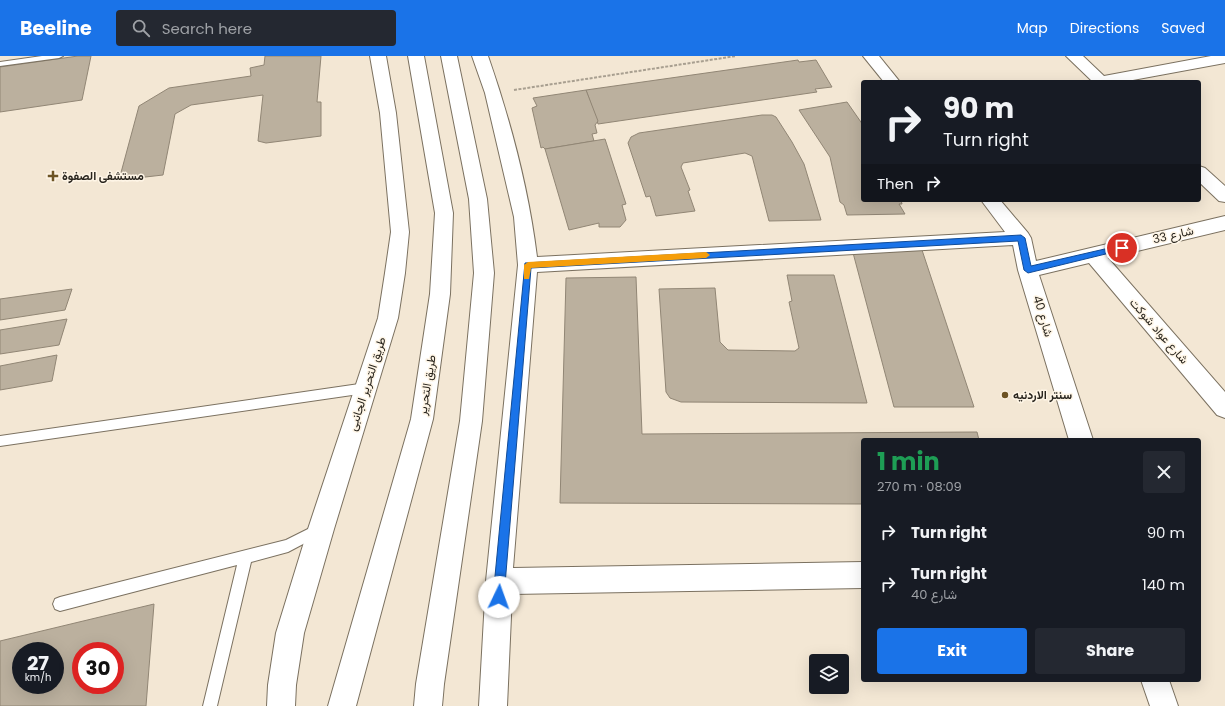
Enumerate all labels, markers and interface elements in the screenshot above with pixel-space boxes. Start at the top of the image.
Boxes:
search box [116,10,396,46]
text: Beeline [20,15,92,42]
icon: search [130,17,152,39]
text: Search here [162,18,252,39]
text: Map [1017,18,1048,38]
text: Directions [1070,18,1139,38]
text: Saved [1161,18,1205,38]
text: 90 m [943,89,1014,128]
icon: right [877,96,929,148]
text: Turn right [943,127,1029,152]
place label: مستشفى الصفوة [62,167,144,184]
marker: مستشفى الصفوة [47,170,59,182]
icon: right [922,172,944,194]
text: Then [877,173,914,194]
street label: شارع 33 [1151,222,1195,248]
pin [1105,231,1139,265]
icon: arrive [1111,237,1133,259]
street label: شارع 40 [1028,293,1058,339]
street label: شارع عواد شوكت [1125,294,1193,368]
street label: طريق التحرير الجانبى [343,334,390,433]
street label: طريق التحرير [413,353,440,417]
place label: سنتر الاردنيه [1013,386,1073,403]
marker: سنتر الاردنيه [1000,390,1010,400]
text: 1 min [877,445,940,478]
button: close [1143,451,1185,493]
text: 270 m · 08:09 [877,477,962,496]
icon: right [877,521,899,543]
text: Turn right [911,522,987,543]
text: 90 m [1147,522,1185,543]
text: Turn right [911,563,987,584]
icon: right [877,573,899,595]
text: 140 m [1142,574,1185,595]
position arrow [478,576,520,618]
text: شارع 40 [911,585,957,604]
button: Exit [877,628,1027,674]
button: Share [1035,628,1185,674]
speed limit sign: 30 [72,642,124,694]
text: 27 [27,649,49,677]
map controls [809,654,849,694]
button: layers [809,654,849,694]
text: km/h [25,670,51,685]

